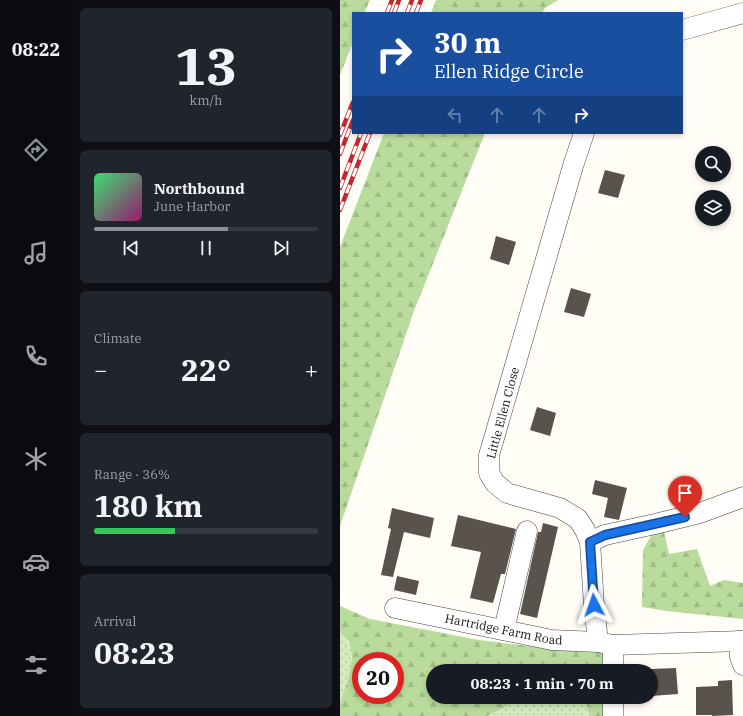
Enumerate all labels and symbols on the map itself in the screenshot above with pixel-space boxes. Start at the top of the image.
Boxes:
street label: Little Ellen Close [483,365,522,460]
pin [668,476,702,517]
position arrow [573,584,615,626]
street label: Hartridge Farm Road [444,610,563,647]
speed limit sign: 20 [352,652,404,704]

